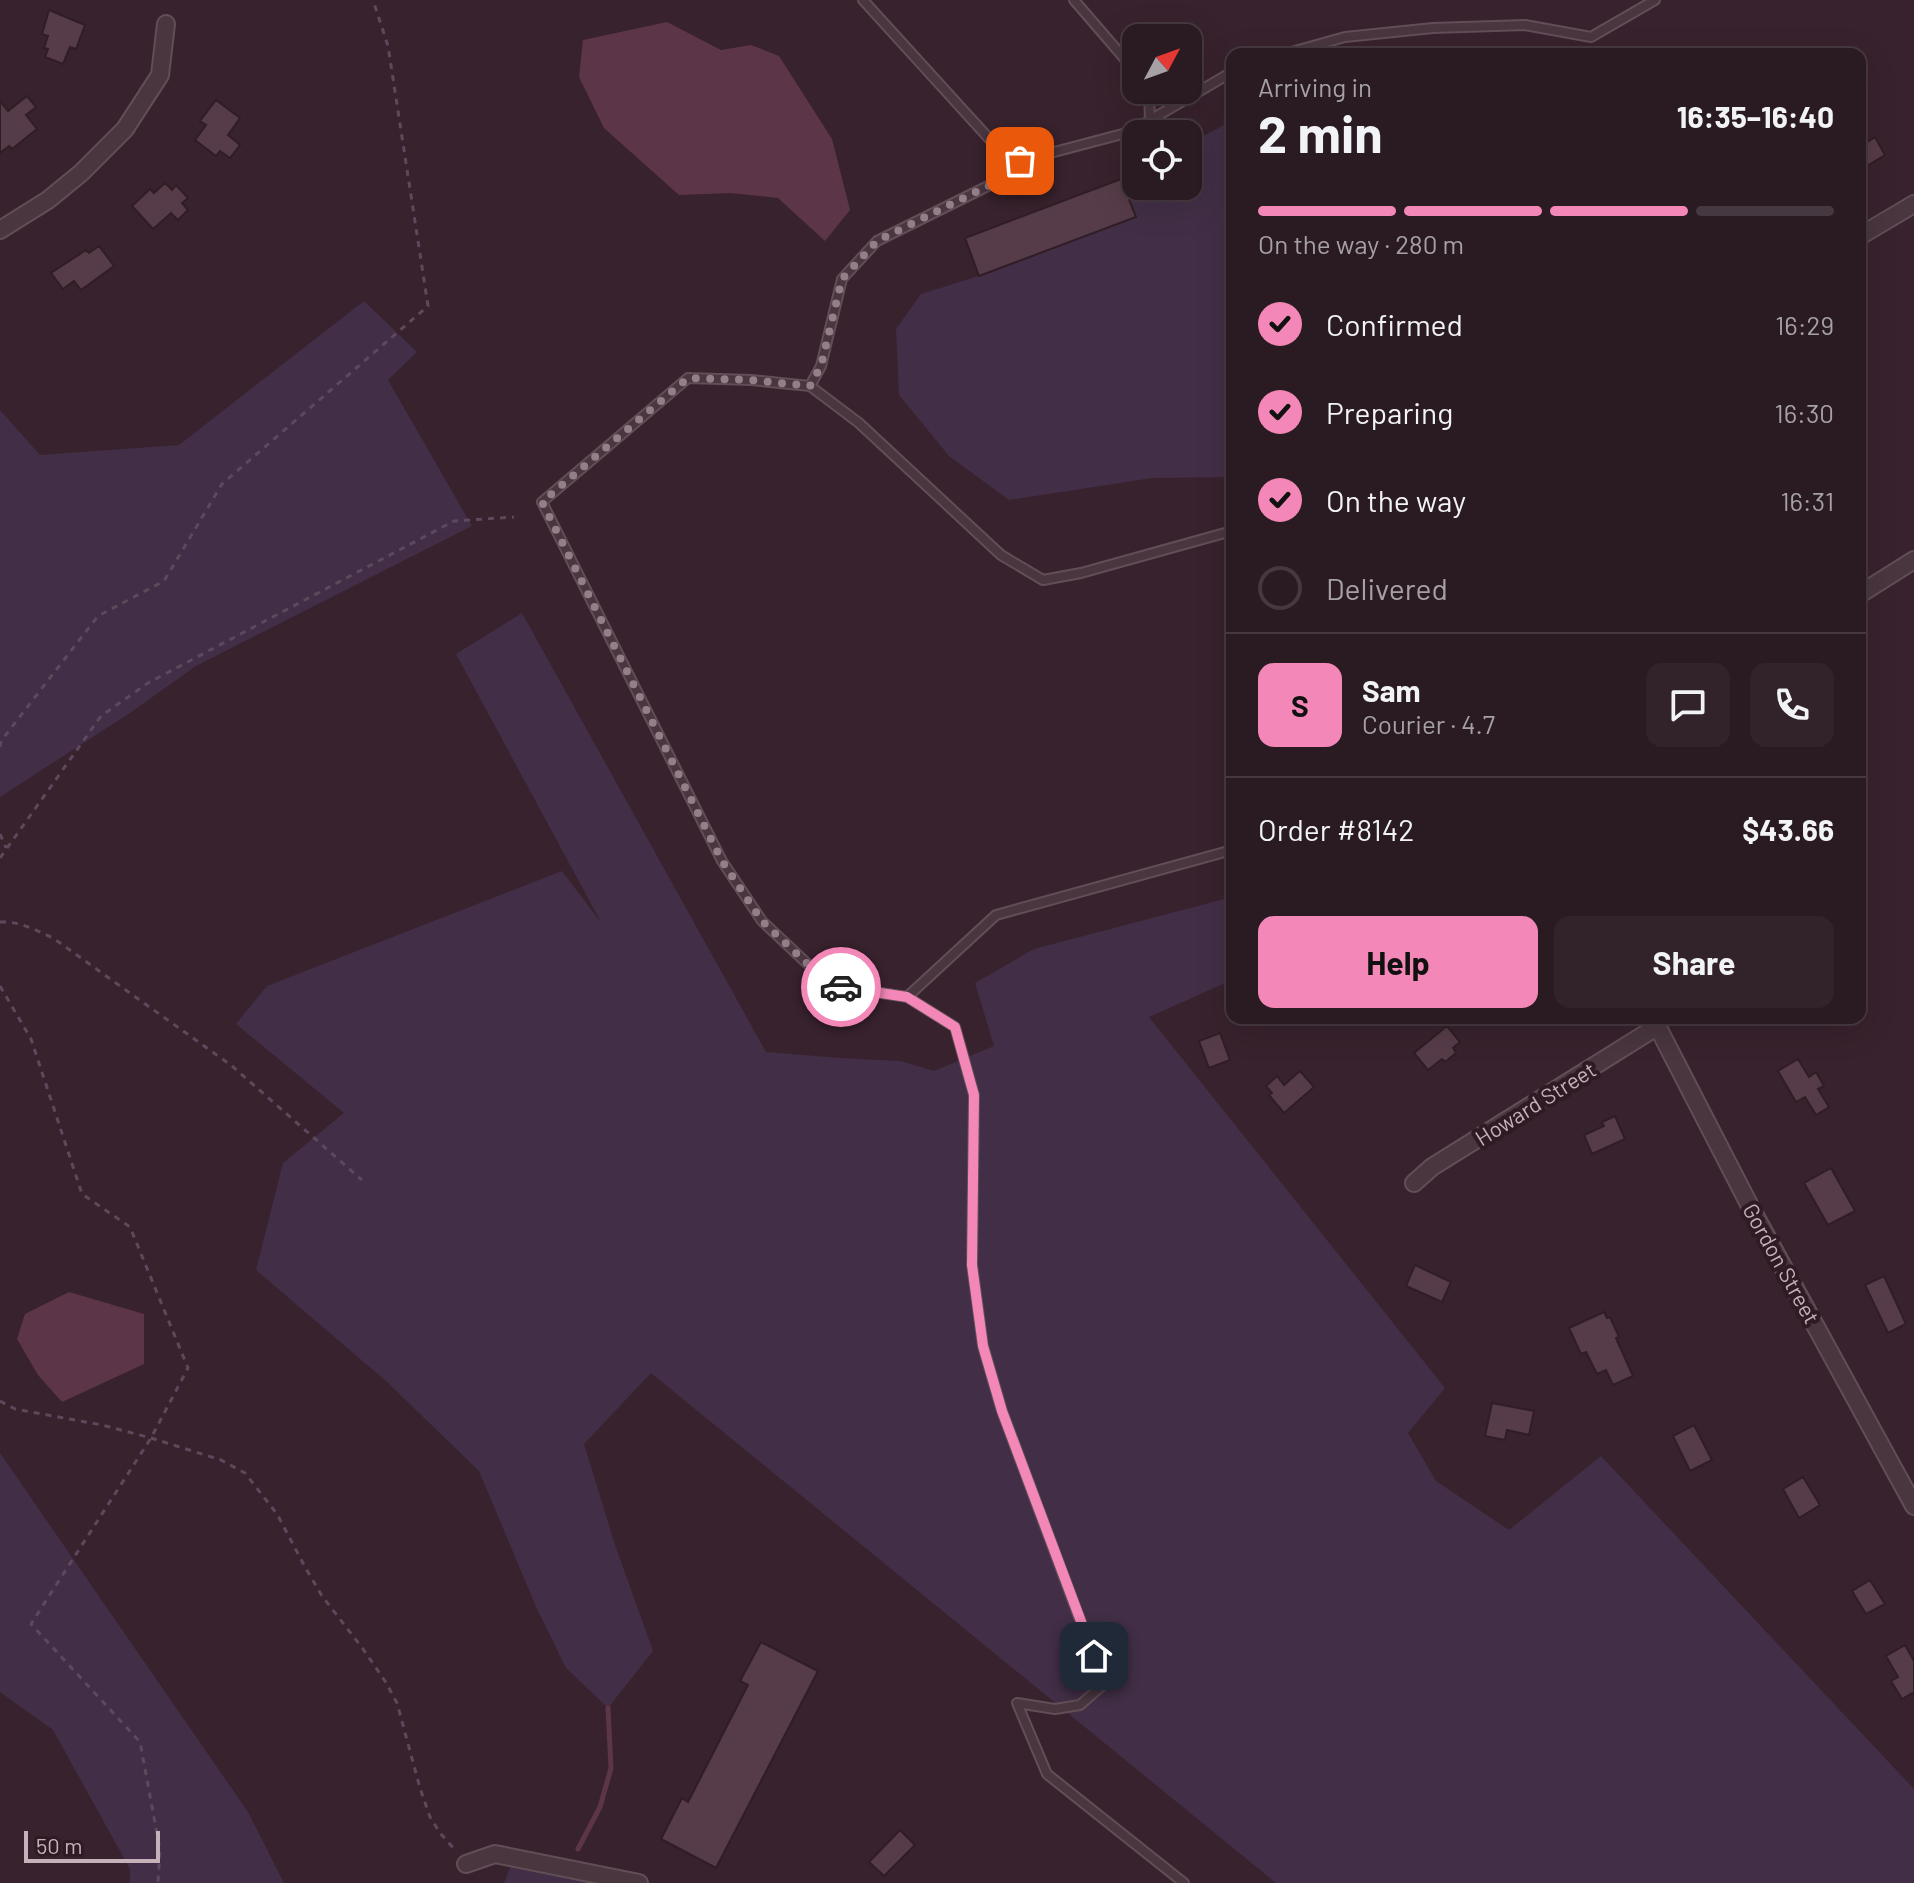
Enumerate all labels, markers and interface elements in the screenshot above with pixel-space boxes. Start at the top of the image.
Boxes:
north arrow [1122,24,1202,104]
map controls [1122,24,1202,200]
text: Arriving in [1258,71,1372,102]
text: 16:35–16:40 [1677,98,1834,134]
text: 2 min [1258,101,1383,163]
button: locate [1122,120,1202,200]
pin [986,127,1054,195]
icon: bag [998,139,1042,183]
text: On the way · 280 m [1258,228,1464,259]
icon: check [1258,302,1302,346]
text: Confirmed [1326,306,1463,342]
text: 16:29 [1775,309,1834,340]
icon: check [1258,390,1302,434]
text: Preparing [1326,394,1453,430]
text: 16:30 [1775,397,1834,428]
icon: check [1258,478,1302,522]
text: On the way [1326,482,1466,518]
text: 16:31 [1780,485,1834,516]
text: Delivered [1326,570,1448,606]
button: chat [1646,663,1730,747]
button: phone [1750,663,1834,747]
text: Sam [1362,672,1421,708]
text: S [1291,687,1309,723]
text: Courier · 4.7 [1362,708,1495,739]
text: Order #8142 [1258,811,1414,847]
text: $43.66 [1742,811,1834,847]
button: Help [1258,916,1538,1008]
button: Share [1554,916,1834,1008]
courier [801,947,881,1027]
icon: car [819,965,863,1009]
street label: Howard Street [1470,1056,1600,1150]
street label: Gordon Street [1738,1198,1826,1328]
pin [1060,1622,1128,1690]
icon: home [1072,1634,1116,1678]
scale bar [24,1827,160,1863]
text: 50 m [36,1832,82,1858]

